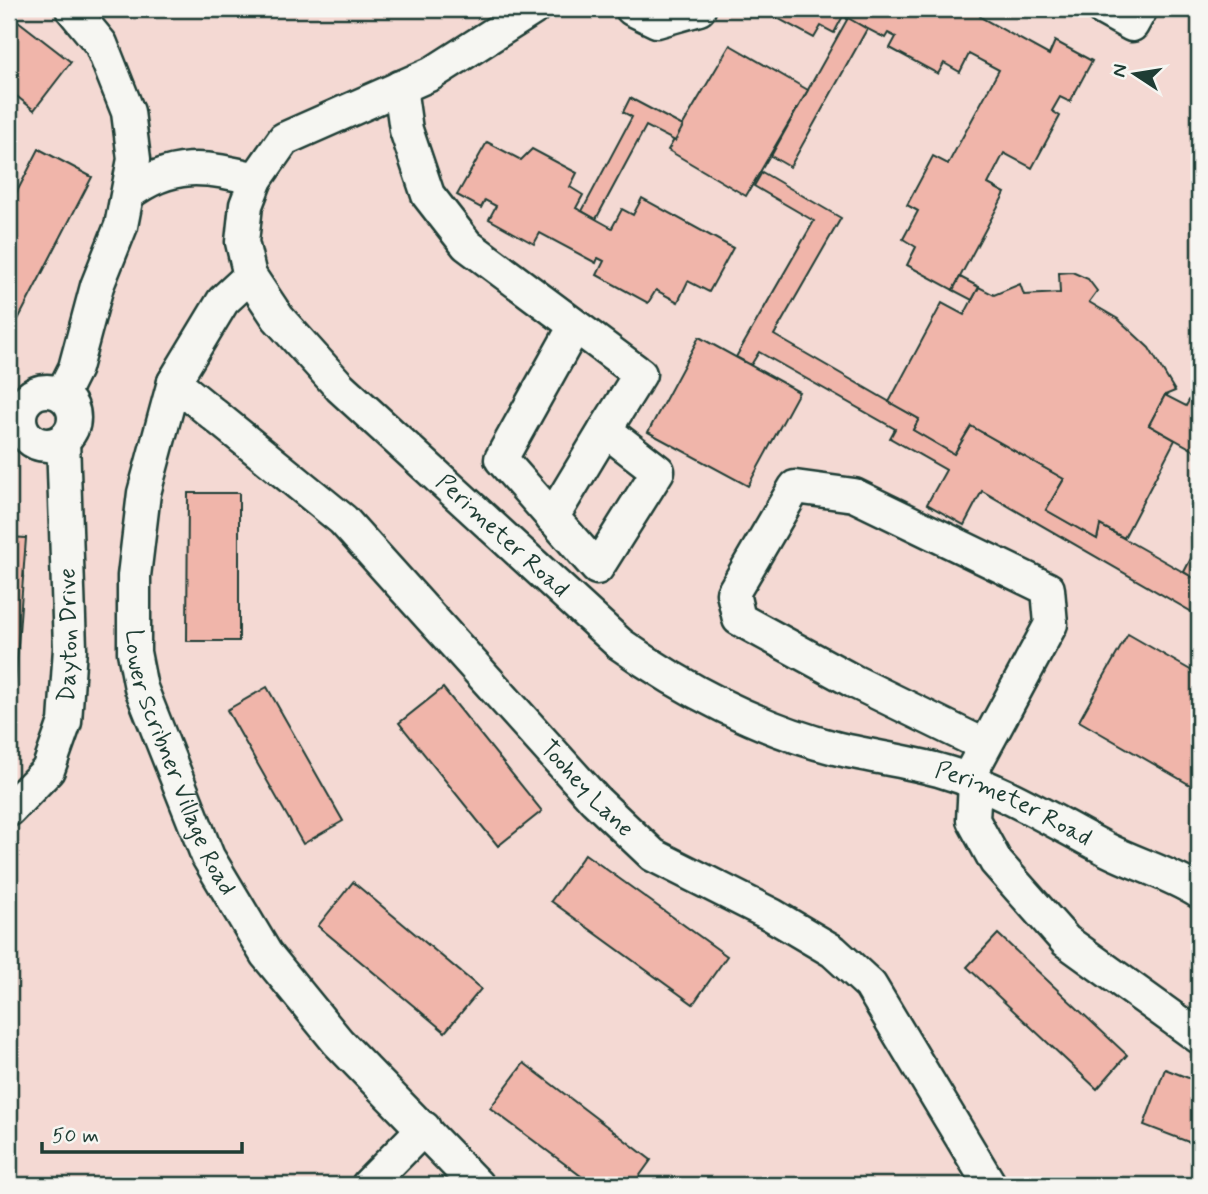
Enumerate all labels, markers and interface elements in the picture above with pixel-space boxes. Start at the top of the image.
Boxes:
north arrow [1100,38,1170,108]
text: N [1106,62,1133,80]
street label: Perimeter Road [429,467,575,605]
street label: Dayton Drive [51,567,86,703]
street label: Lower Scribner Village Road [119,629,243,901]
street label: Toohey Lane [533,733,640,844]
street label: Perimeter Road [932,754,1097,854]
scale bar [42,1110,242,1154]
text: 50 m [52,1122,99,1150]

